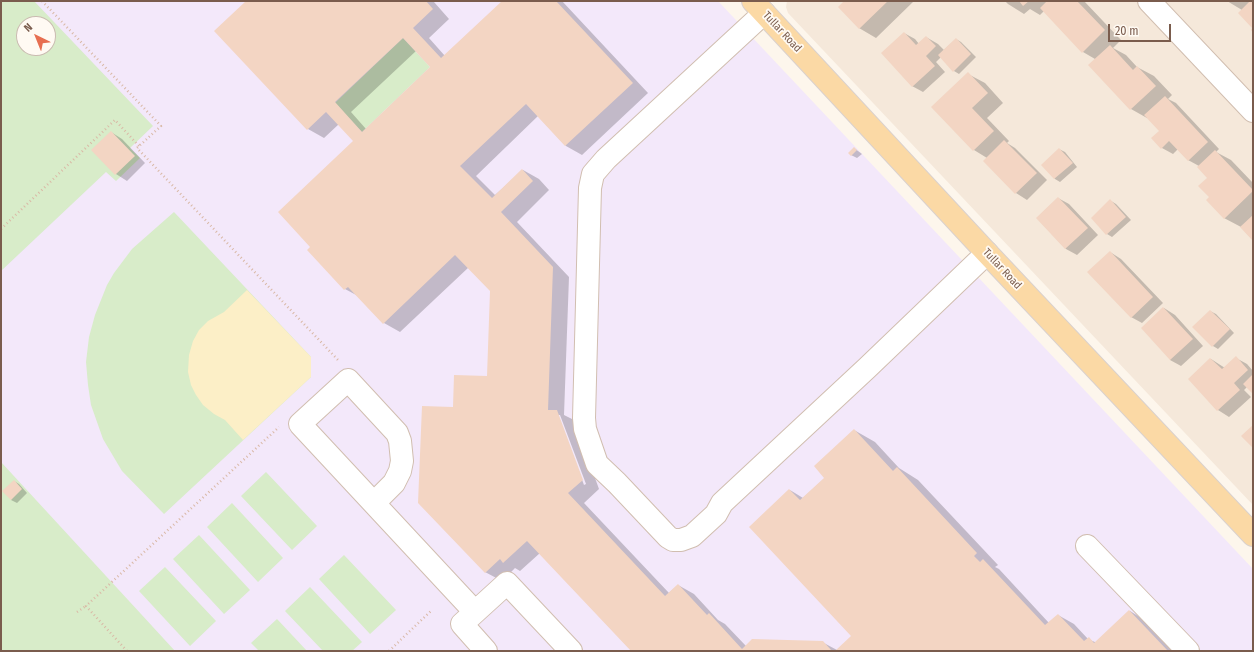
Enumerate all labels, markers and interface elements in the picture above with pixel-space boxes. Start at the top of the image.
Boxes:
street label: Tullar Road [760,9,804,55]
north arrow [16,16,56,56]
scale bar [1110,16,1173,42]
text: N [21,21,35,35]
text: 20 m [1115,24,1139,38]
street label: Tullar Road [980,246,1024,292]

